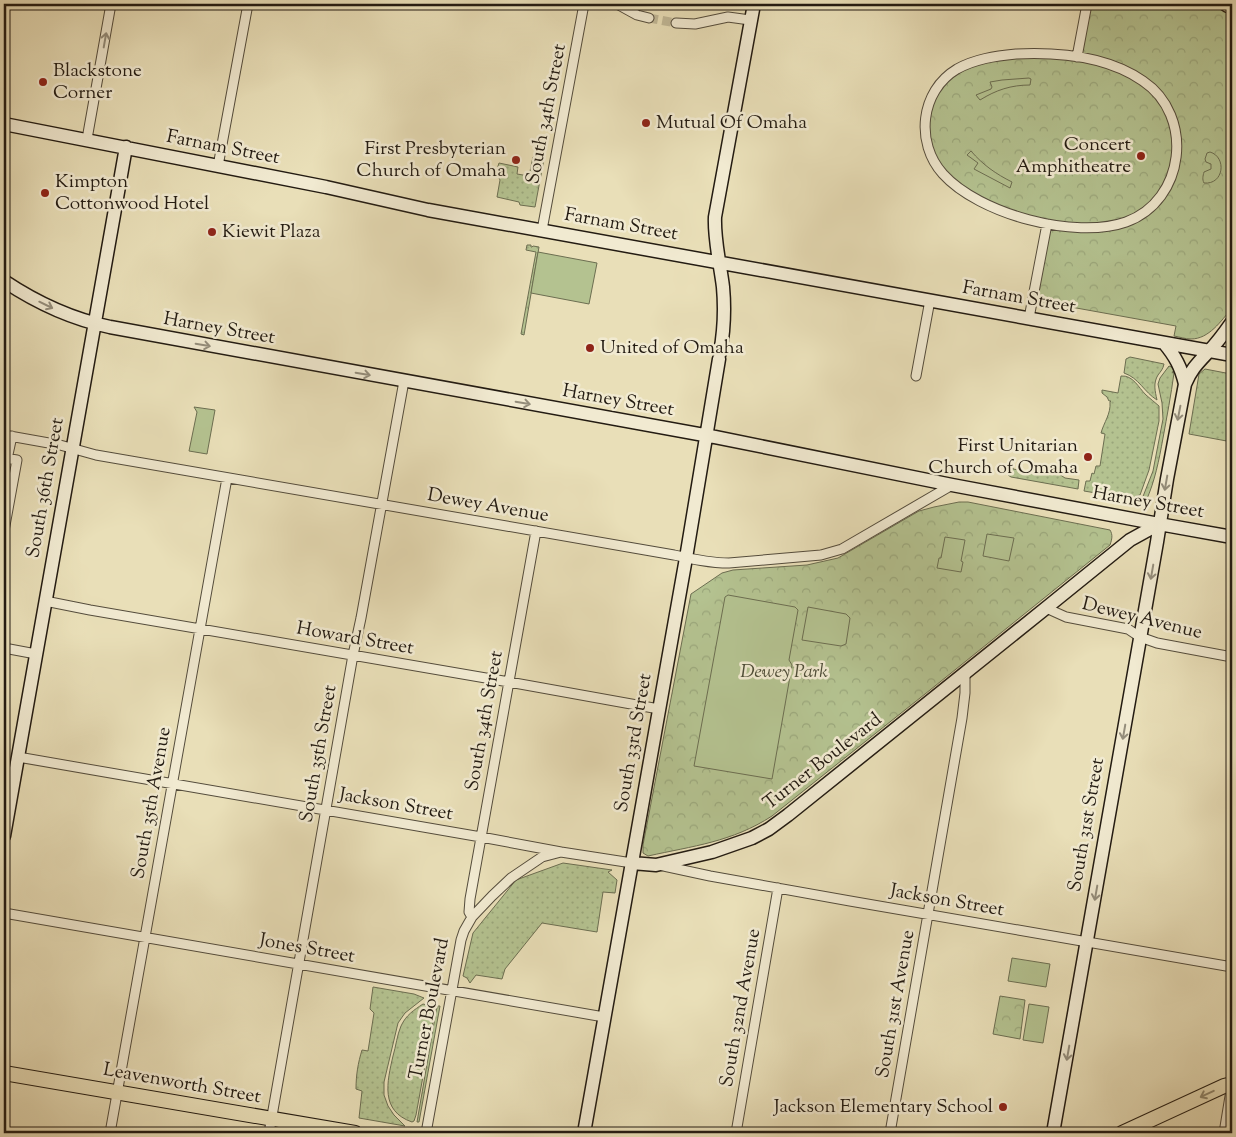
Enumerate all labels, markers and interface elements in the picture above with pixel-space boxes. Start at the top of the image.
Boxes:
one-way arrow [100,32,110,48]
street label: South 34th Street [520,41,574,186]
place label: Blackstone Corner [53,58,142,107]
marker: Blackstone Corner [37,76,49,88]
place label: Mutual Of Omaha [656,110,807,137]
marker: Mutual Of Omaha [640,117,652,129]
street label: Farnam Street [164,124,282,172]
place label: Concert Amphitheatre [1016,132,1131,181]
place label: First Presbyterian Church of Omaha [356,136,506,185]
marker: Concert Amphitheatre [1135,150,1147,162]
marker: First Presbyterian Church of Omaha [510,154,522,166]
place label: Kimpton Cottonwood Hotel [55,169,209,218]
marker: Kimpton Cottonwood Hotel [39,187,51,199]
street label: Farnam Street [562,202,680,248]
place label: Kiewit Plaza [222,219,321,246]
marker: Kiewit Plaza [206,226,218,238]
street label: Farnam Street [960,275,1078,321]
one-way arrow [38,301,53,311]
street label: Harney Street [161,306,277,352]
place label: United of Omaha [600,335,744,362]
one-way arrow [195,340,211,350]
marker: United of Omaha [584,342,596,354]
one-way arrow [355,369,371,379]
street label: Harney Street [560,378,676,424]
one-way arrow [515,398,531,408]
one-way arrow [1174,404,1183,420]
street label: South 36th Street [20,415,72,560]
place label: First Unitarian Church of Omaha [928,433,1078,482]
marker: First Unitarian Church of Omaha [1082,451,1094,463]
one-way arrow [1161,475,1171,491]
street label: Harney Street [1090,480,1206,526]
street label: Dewey Avenue [425,482,551,530]
one-way arrow [1146,564,1156,580]
street label: Dewey Avenue [1079,591,1205,647]
street label: Howard Street [294,615,416,663]
street label: South 34th Street [459,648,511,793]
park label: Dewey Park [740,659,828,686]
street label: South 33rd Street [609,671,660,815]
street label: South 35th Street [294,683,344,825]
street label: Turner Boulevard [758,707,888,817]
one-way arrow [1118,724,1128,740]
street label: South 35th Avenue [125,725,179,881]
street label: South 31st Street [1062,755,1112,894]
street label: Jackson Street [336,782,455,828]
street label: Jackson Street [887,878,1006,924]
one-way arrow [1091,884,1101,900]
street label: Jones Street [256,927,357,971]
street label: South 32nd Avenue [714,927,768,1089]
street label: South 31st Avenue [870,928,922,1080]
street label: Turner Boulevard [403,935,457,1082]
one-way arrow [1062,1044,1072,1060]
street label: Leavenworth Street [101,1057,263,1111]
one-way arrow [1200,1090,1215,1099]
place label: Jackson Elementary School [773,1094,993,1121]
marker: Jackson Elementary School [997,1101,1009,1113]

